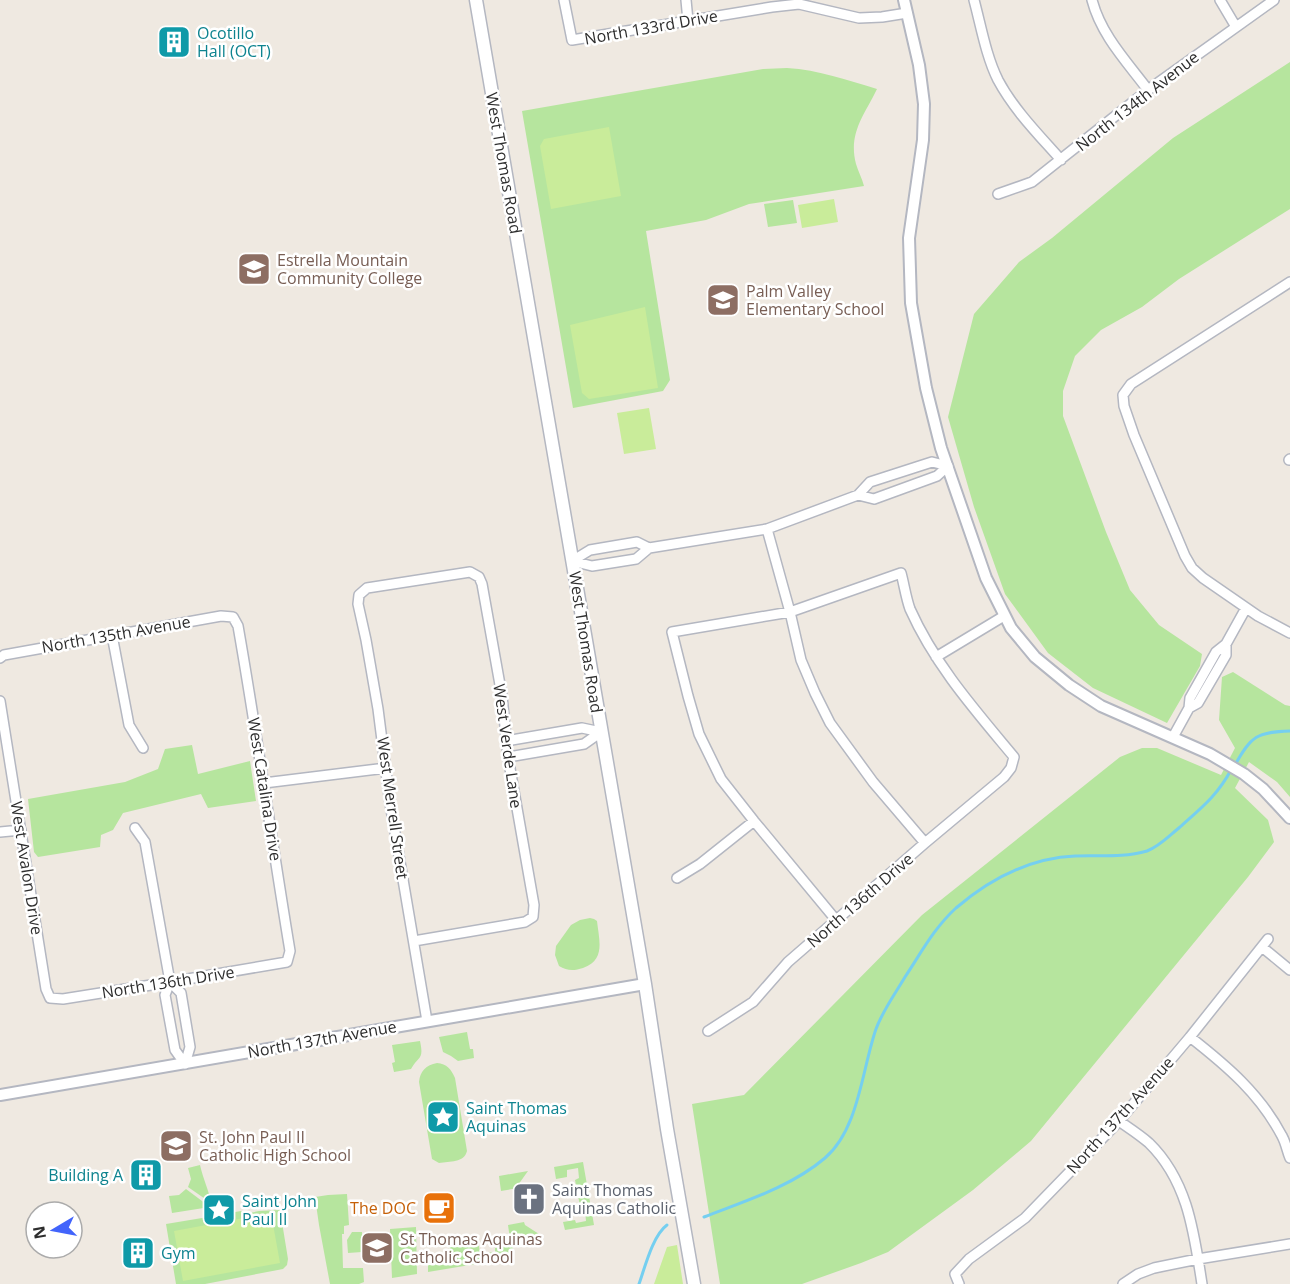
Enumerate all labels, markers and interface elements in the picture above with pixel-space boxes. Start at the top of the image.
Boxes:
street label: North 133rd Drive [583,4,719,50]
place label: Ocotillo Hall (OCT) [197,22,271,62]
building icon: Ocotillo Hall (OCT) [156,24,192,60]
street label: North 134th Avenue [1071,46,1203,156]
street label: West Thomas Road [481,91,527,235]
place label: Estrella Mountain Community College [277,249,422,289]
school or university icon: Estrella Mountain Community College [236,251,272,287]
place label: Palm Valley Elementary School [746,280,884,320]
school or university icon: Palm Valley Elementary School [705,282,741,318]
street label: West Thomas Road [564,570,608,714]
street label: North 135th Avenue [40,610,192,658]
street label: West Verde Lane [488,682,528,810]
street label: West Catalina Drive [243,716,287,862]
street label: West Merrell Street [372,735,414,881]
street label: West Avalon Drive [6,800,48,936]
street label: North 136th Drive [802,848,918,952]
street label: North 136th Drive [100,961,236,1003]
street label: North 137th Avenue [246,1015,398,1063]
street label: North 137th Avenue [1061,1052,1179,1178]
place label: Saint Thomas Aquinas [466,1097,567,1137]
place icon: Saint Thomas Aquinas [425,1099,461,1135]
place label: St. John Paul II Catholic High School [199,1126,351,1166]
school or university icon: St. John Paul II Catholic High School [158,1128,194,1164]
building icon: Building A [128,1157,164,1193]
place label: Building A [48,1164,124,1186]
place label: Saint Thomas Aquinas Catholic [552,1179,676,1219]
church icon: Saint Thomas Aquinas Catholic [511,1181,547,1217]
place label: Saint John Paul II [242,1190,317,1230]
cafe icon: The DOC [421,1190,457,1226]
place icon: Saint John Paul II [201,1192,237,1228]
place label: The DOC [350,1197,416,1219]
north arrow [24,1200,84,1260]
text: N [27,1224,51,1241]
place label: St Thomas Aquinas Catholic School [400,1228,542,1268]
school or university icon: St Thomas Aquinas Catholic School [359,1230,395,1266]
building icon: Gym [120,1235,156,1271]
place label: Gym [161,1242,195,1264]

